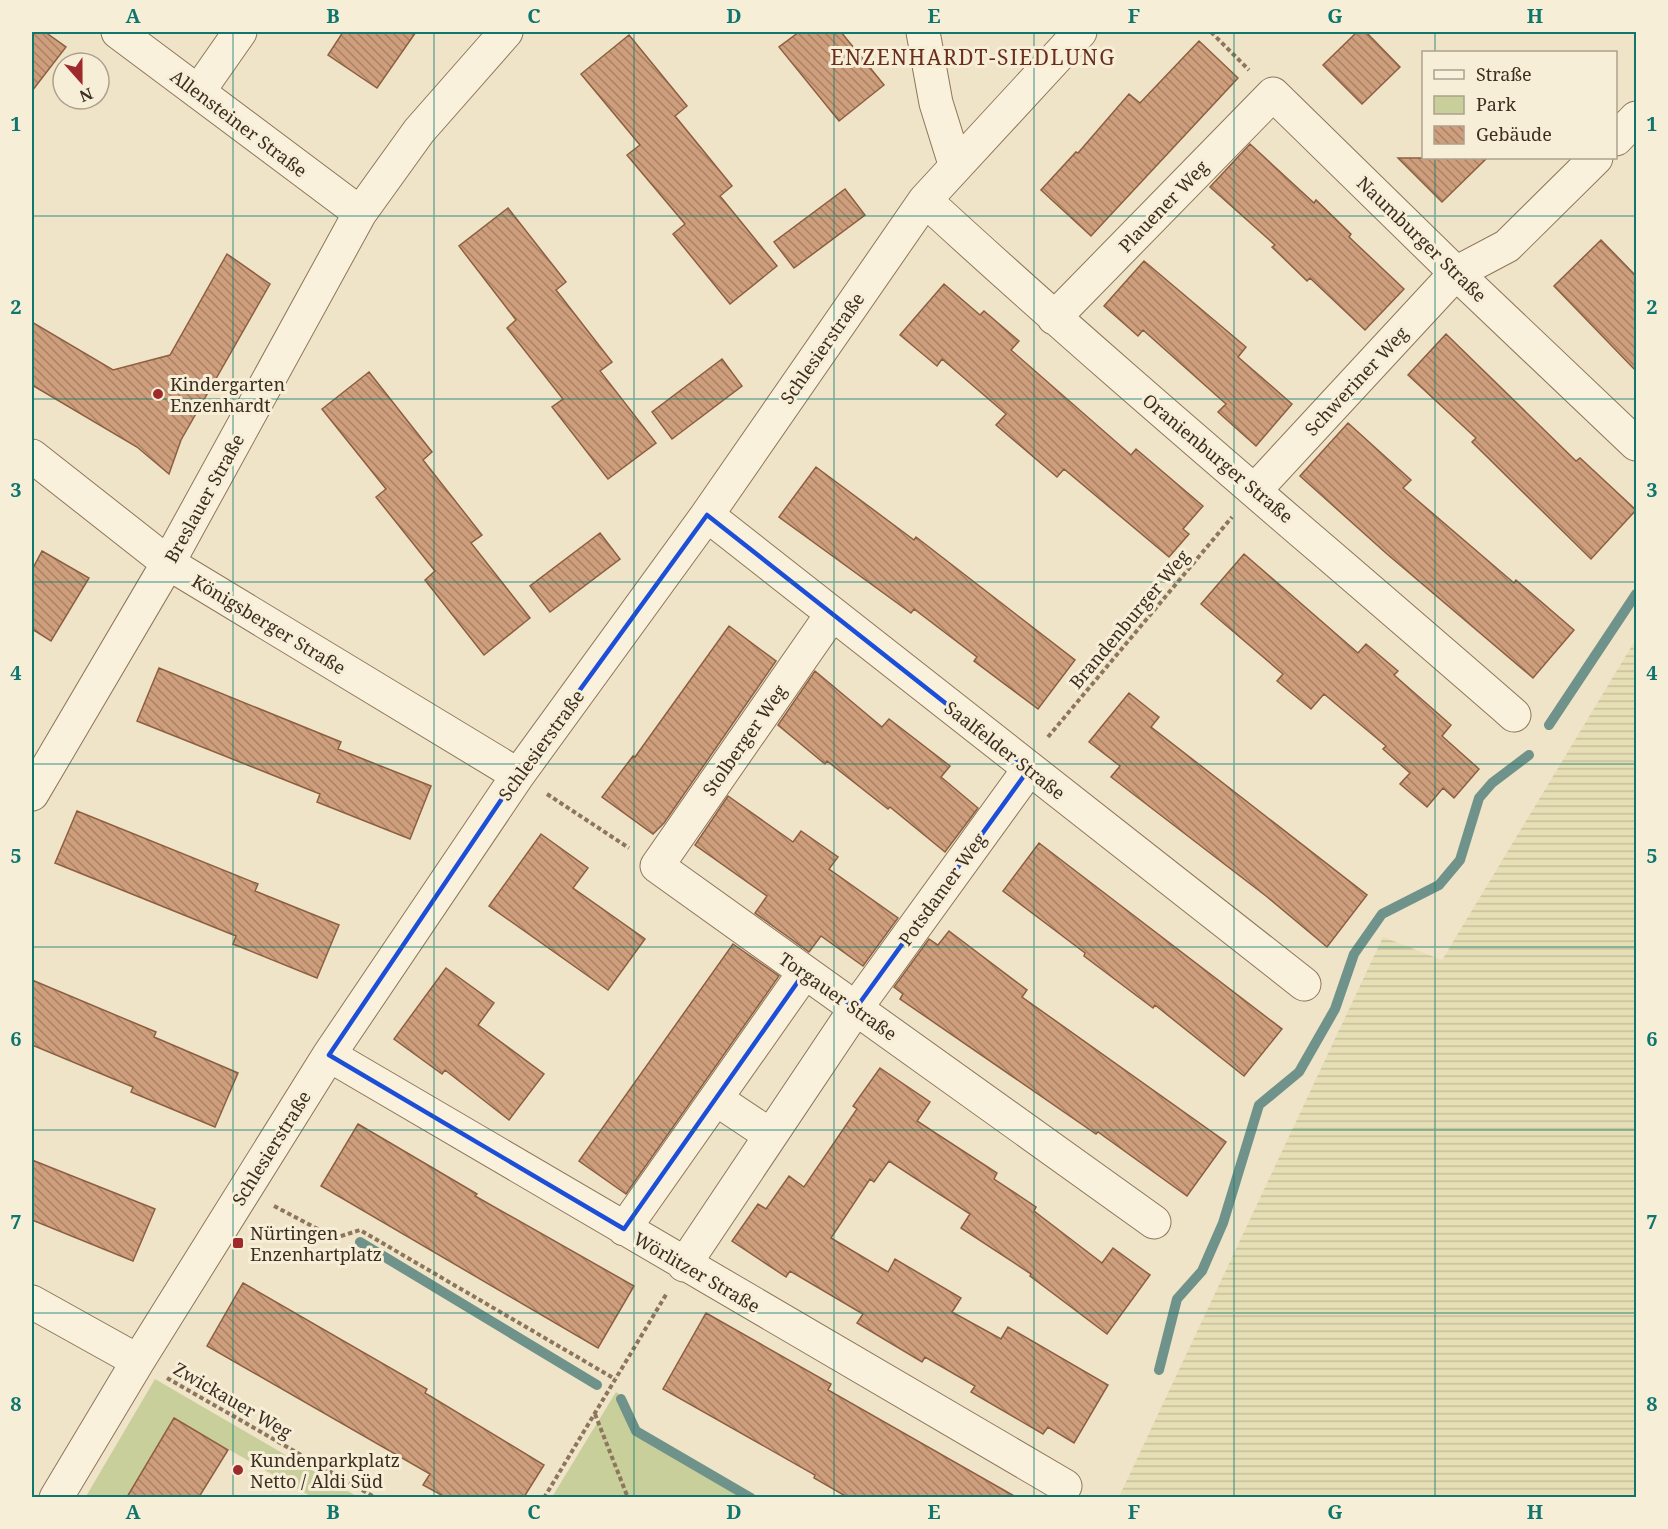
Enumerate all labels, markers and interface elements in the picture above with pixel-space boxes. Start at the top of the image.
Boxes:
text: A [125,2,141,29]
text: B [326,2,340,29]
text: C [527,2,541,29]
text: D [726,2,742,29]
text: E [927,2,941,29]
text: F [1128,2,1140,29]
text: G [1327,2,1343,29]
text: H [1527,2,1543,29]
district label: ENZENHARDT-SIEDLUNG [830,43,1116,71]
north arrow [51,51,111,111]
legend [1422,51,1617,159]
text: Straße [1476,62,1532,86]
street label: Allensteiner Straße [166,64,312,182]
text: N [76,82,96,108]
text: Park [1476,92,1516,116]
text: 1 [10,110,22,137]
text: 1 [1646,110,1658,137]
text: Gebäude [1476,122,1552,146]
street label: Plauener Weg [1113,155,1213,257]
street label: Naumburger Straße [1352,171,1492,307]
street label: Schlesierstraße [775,287,869,409]
text: 2 [10,293,22,320]
text: 2 [1646,293,1658,320]
street label: Schweriner Weg [1299,321,1413,441]
place label: Kindergarten Enzenhardt [170,372,285,417]
marker: Kindergarten Enzenhardt [151,387,165,401]
street label: Oranienburger Straße [1138,388,1298,528]
street label: Breslauer Straße [159,429,249,567]
text: 3 [10,476,22,503]
text: 3 [1646,476,1658,503]
street label: Brandenburger Weg [1064,544,1194,694]
street label: Königsberger Straße [188,569,350,679]
text: 4 [10,659,22,686]
text: 4 [1646,659,1658,686]
street label: Stolberger Weg [697,679,792,800]
street label: Schlesierstraße [493,685,589,805]
street label: Saalfelder Straße [940,695,1070,805]
street label: Potsdamer Weg [893,828,991,950]
text: 5 [10,842,22,869]
text: 5 [1646,842,1658,869]
street label: Torgauer Straße [774,946,902,1046]
text: 6 [10,1025,22,1052]
text: 6 [1646,1025,1658,1052]
street label: Schlesierstraße [226,1086,316,1210]
text: 7 [10,1208,22,1235]
text: 7 [1646,1208,1658,1235]
place label: Nürtingen Enzenhartplatz [250,1221,382,1266]
street label: Wörlitzer Straße [630,1226,764,1318]
marker: Nürtingen Enzenhartplatz [231,1236,245,1250]
street label: Zwickauer Weg [170,1356,297,1444]
text: 8 [10,1390,22,1417]
text: 8 [1646,1390,1658,1417]
place label: Kundenparkplatz Netto / Aldi Süd [250,1448,400,1493]
marker: Kundenparkplatz Netto / Aldi Süd [231,1463,245,1477]
text: A [125,1498,141,1525]
text: B [326,1498,340,1525]
text: C [527,1498,541,1525]
text: D [726,1498,742,1525]
text: E [927,1498,941,1525]
text: F [1128,1498,1140,1525]
text: G [1327,1498,1343,1525]
text: H [1527,1498,1543,1525]

